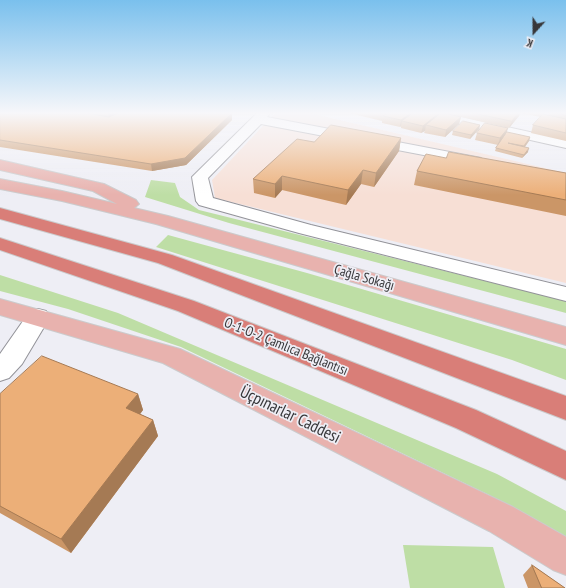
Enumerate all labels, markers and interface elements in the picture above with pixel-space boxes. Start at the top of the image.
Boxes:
north arrow [514,12,554,52]
text: K [525,36,535,51]
street label: Çağla Sokağı [332,261,396,295]
street label: O-1-O-2 Çamlıca Bağlantısı [222,315,350,379]
street label: Üçpınarlar Caddesi [236,382,344,448]

